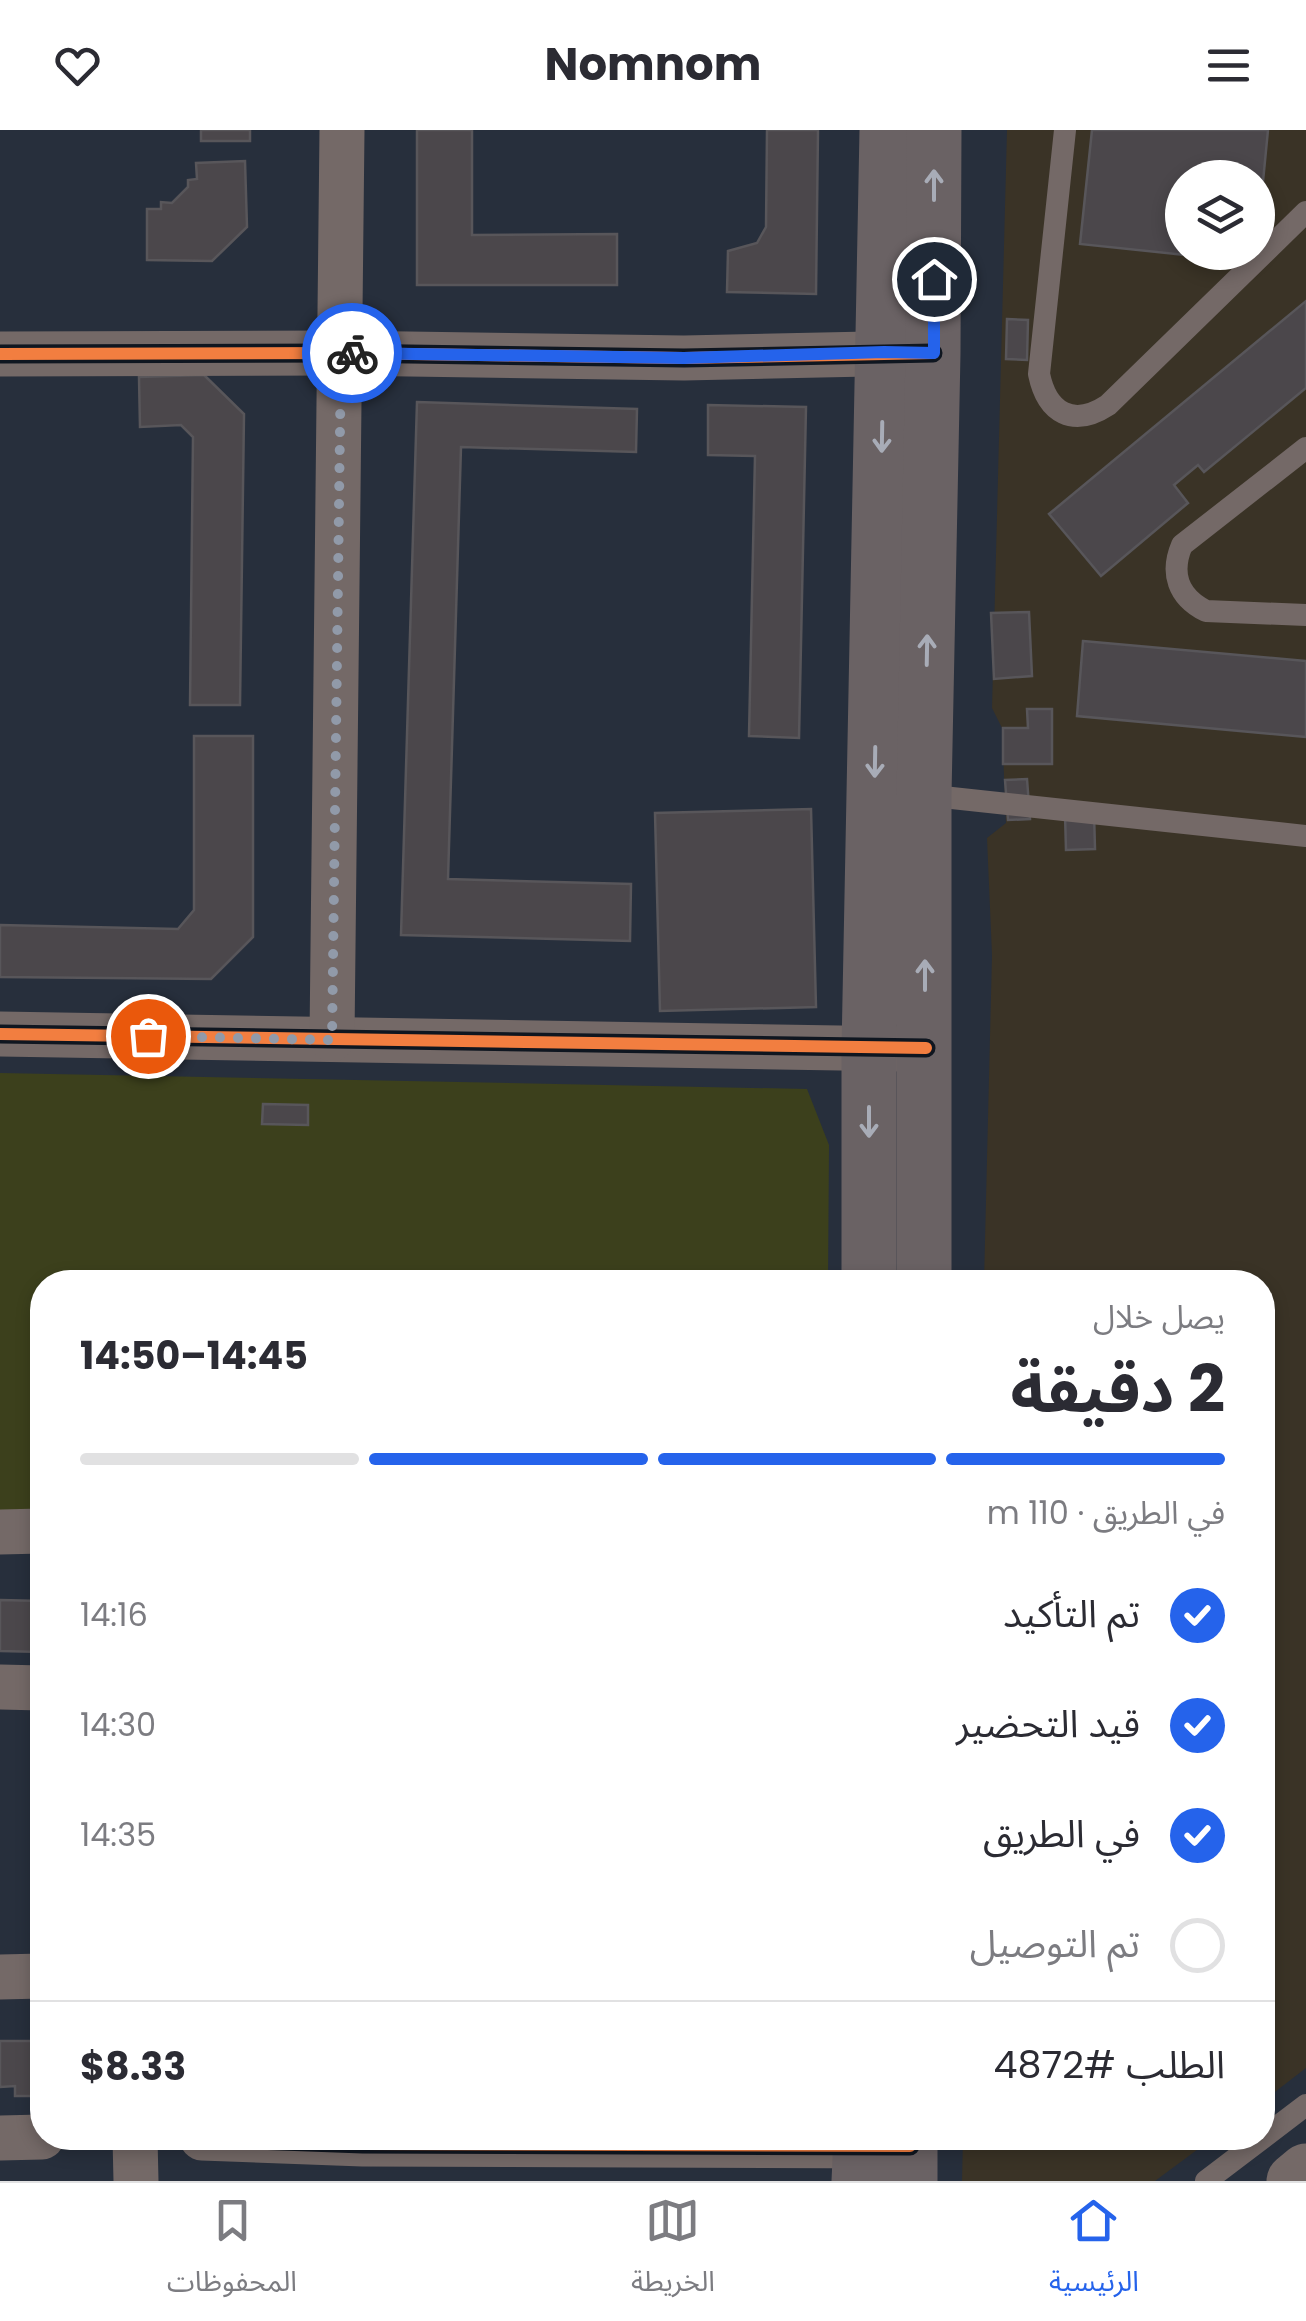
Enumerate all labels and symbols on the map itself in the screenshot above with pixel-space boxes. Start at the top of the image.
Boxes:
one-way arrow [924,170,944,202]
pin [892,237,977,322]
courier [302,303,402,403]
one-way arrow [872,421,891,453]
one-way arrow [918,635,936,668]
one-way arrow [866,746,884,778]
one-way arrow [916,960,934,992]
pin [106,994,191,1079]
one-way arrow [860,1106,878,1138]

